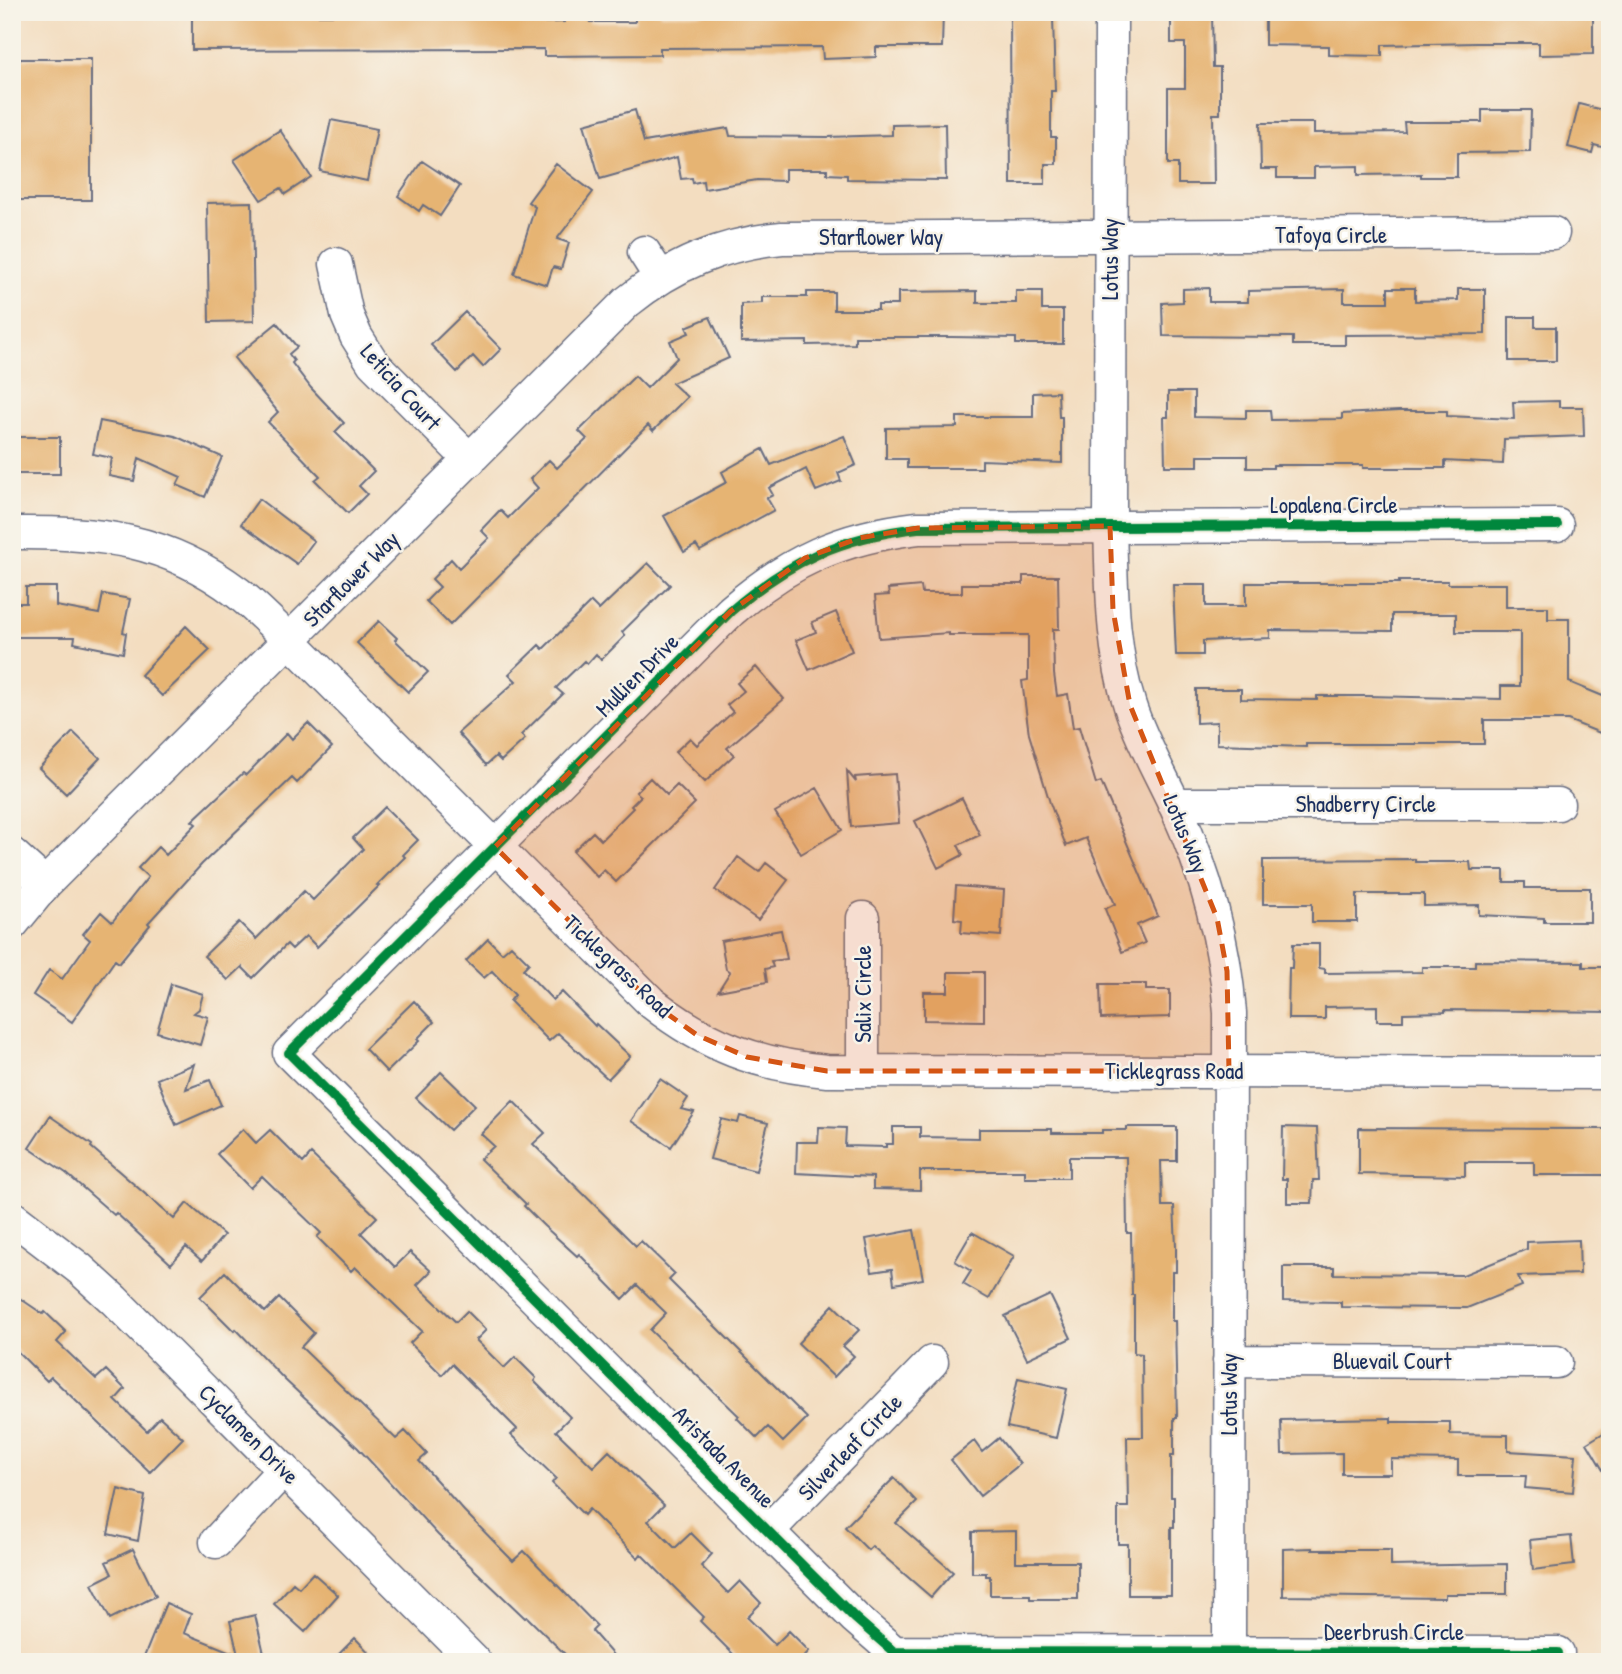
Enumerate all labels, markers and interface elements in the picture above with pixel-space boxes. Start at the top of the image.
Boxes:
street label: Lotus Way [1094,218,1125,300]
street label: Tafoya Circle [1275,219,1387,250]
street label: Starflower Way [819,221,943,252]
street label: Leticia Court [354,337,449,438]
street label: Lopalena Circle [1270,489,1398,520]
street label: Starflower Way [296,524,406,634]
street label: Mullien Drive [588,626,685,723]
street label: Shadberry Circle [1296,788,1436,819]
street label: Lotus Way [1156,790,1217,878]
street label: Ticklegrass Road [557,907,680,1024]
street label: Salix Circle [847,945,878,1043]
street label: Ticklegrass Road [1105,1055,1243,1086]
street label: Bluevail Court [1333,1345,1452,1376]
street label: Lotus Way [1213,1353,1244,1435]
street label: Cyclamen Drive [192,1377,306,1491]
street label: Silverleaf Circle [791,1386,909,1507]
street label: Aristada Avenue [667,1399,782,1514]
street label: Deerbrush Circle [1324,1616,1464,1647]

